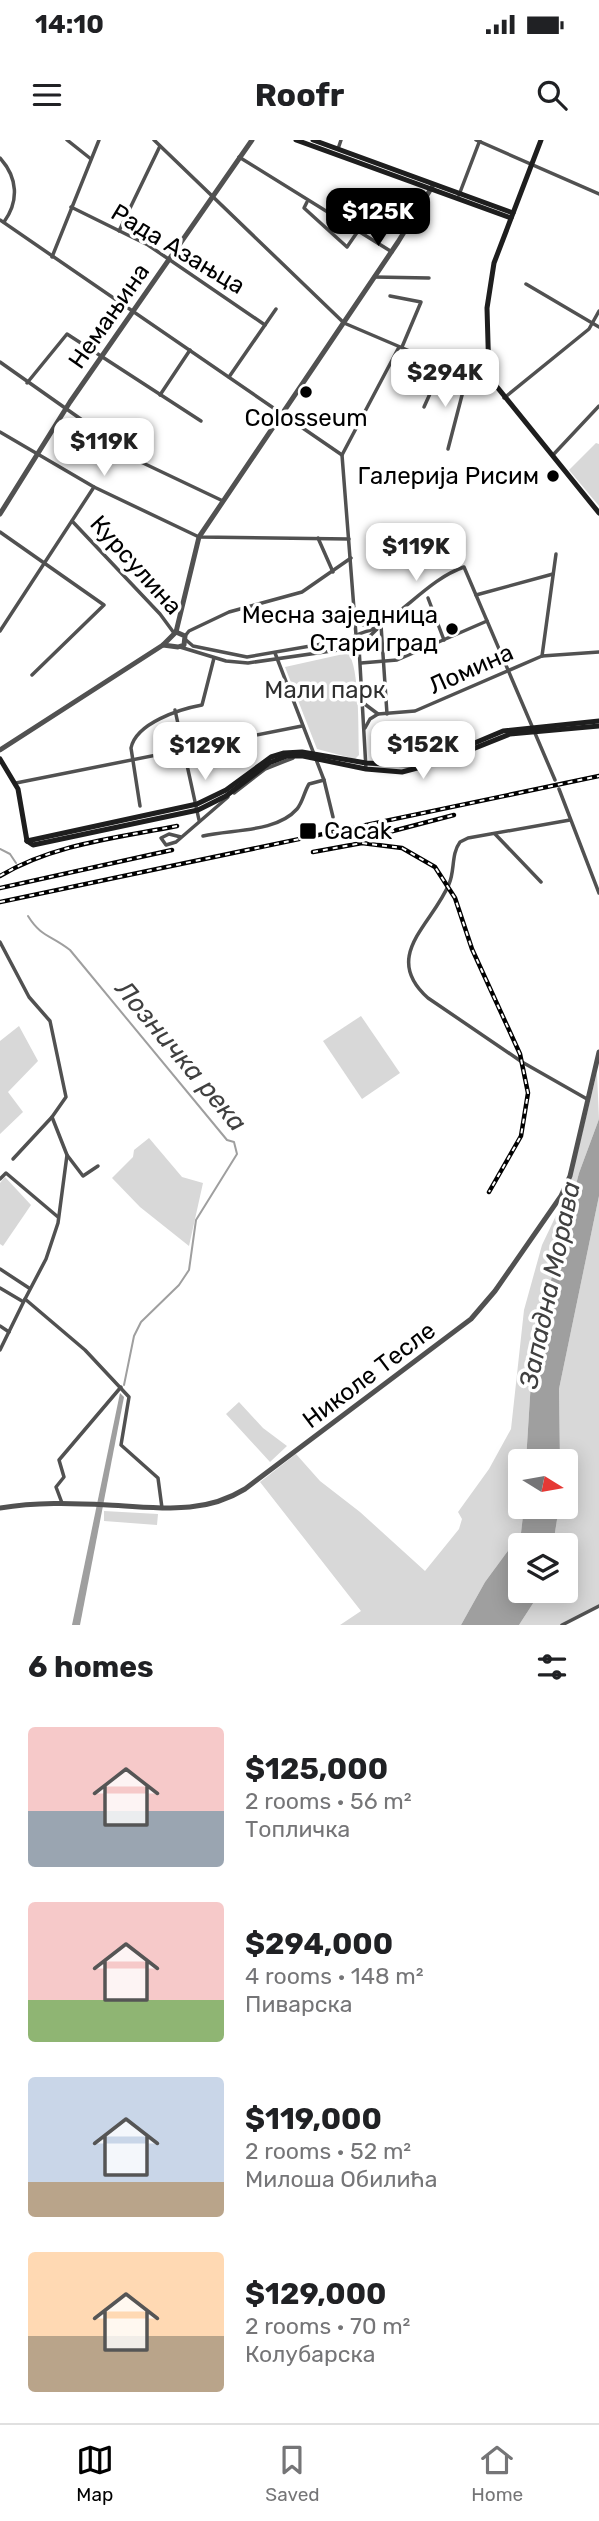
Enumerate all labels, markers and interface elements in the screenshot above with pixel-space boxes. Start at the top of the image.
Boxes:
text: 14:10 [35,9,104,40]
icon: menu [28,76,66,114]
text: Roofr [255,76,344,114]
icon: search [533,76,571,114]
pin: $125K [329,188,427,248]
text: $125K [342,197,414,225]
street label: Рада Азањца [106,198,250,300]
street label: Немањина [63,258,155,374]
pin: $294K [396,350,494,409]
text: $294K [407,358,483,386]
marker: Colosseum [298,384,314,400]
place label: Colosseum [244,404,368,432]
pin: $119K [55,418,153,478]
text: $119K [70,427,138,455]
place label: Галерија Рисим [357,462,539,490]
marker: Галерија Рисим [545,468,561,484]
street label: Курсулина [84,510,188,620]
pin: $119K [367,524,465,583]
text: $119K [382,532,450,560]
place label: Месна заједница Стари град [242,601,438,657]
marker: Месна заједница Стари град [444,621,460,637]
street label: Ломина [424,638,518,700]
park label: Мали парк [264,676,386,704]
pin: $129K [156,722,254,782]
pin: $152K [374,722,472,781]
text: $152K [387,730,459,758]
text: $129K [169,731,241,759]
place label: Cacak [324,817,393,845]
marker: Cacak [298,821,318,841]
water label: Лозничка река [108,973,253,1138]
water label: Западна Морава [513,1179,587,1392]
street label: Николе Тесле [297,1316,441,1434]
north arrow [508,1449,578,1519]
map controls [508,1449,578,1603]
button: layers [508,1533,578,1603]
icon: filters [533,1648,571,1686]
text: 6 homes [28,1649,154,1685]
text: $125,000 [245,1751,388,1787]
icon: home [84,1755,168,1839]
text: 2 rooms · 56 m² [245,1787,412,1815]
text: Топличка [245,1815,350,1843]
text: $294,000 [245,1926,393,1962]
icon: home [84,1930,168,2014]
text: 4 rooms · 148 m² [245,1962,424,1990]
text: Пиварска [245,1990,352,2018]
text: $119,000 [245,2101,382,2137]
icon: home [84,2105,168,2189]
text: 2 rooms · 52 m² [245,2137,411,2165]
text: Милоша Обилића [245,2165,437,2193]
text: $129,000 [245,2276,386,2312]
icon: home [84,2280,168,2364]
text: 2 rooms · 70 m² [245,2312,410,2340]
text: Колубарска [245,2340,375,2368]
tab: Map [76,2441,114,2506]
tab: Saved [265,2441,320,2506]
tab: Home [471,2441,523,2506]

